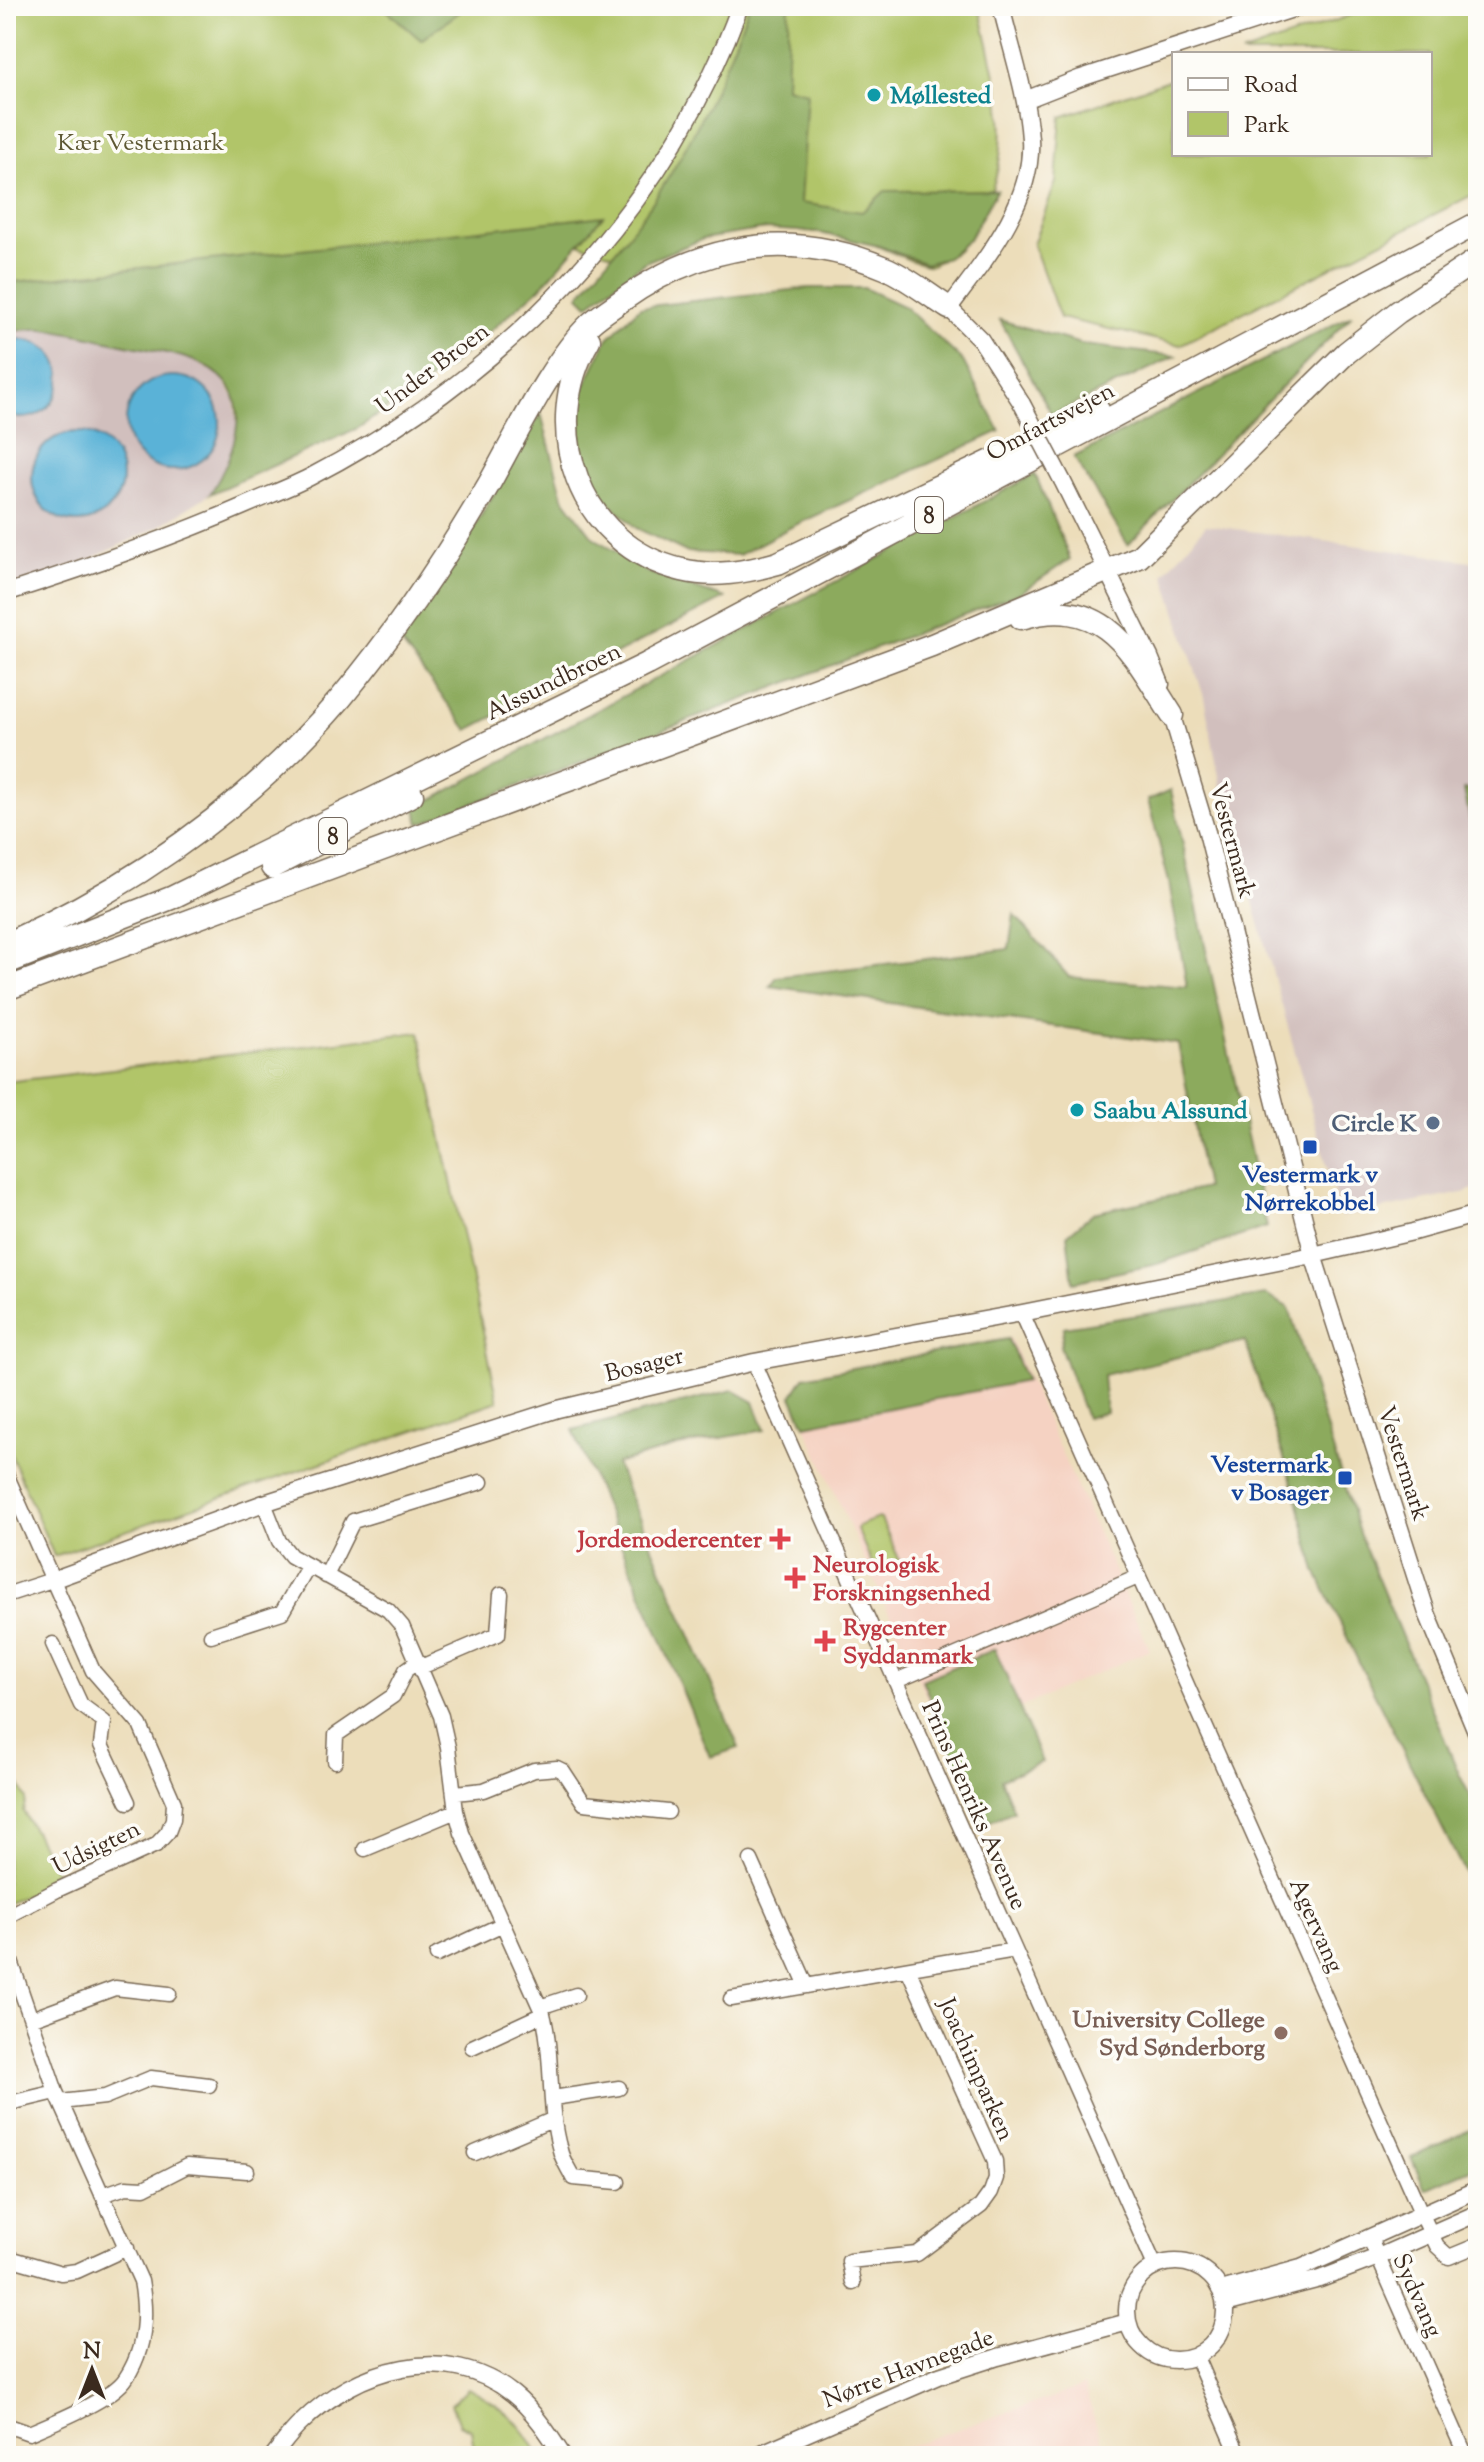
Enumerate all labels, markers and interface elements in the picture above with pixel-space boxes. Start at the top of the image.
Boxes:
legend [1172,52,1432,156]
text: Road [1244,69,1298,103]
place label: Møllested [890,80,992,114]
marker: Møllested [865,86,883,104]
text: Park [1244,109,1290,143]
park label: Kær Vestermark [57,127,225,161]
street label: Under Broen [369,315,497,424]
street label: Omfartsvejen [981,375,1121,471]
road number: 8 [915,497,943,533]
street label: Alssundbroen [480,635,627,730]
street label: Vestermark [1199,779,1263,902]
road number: 8 [319,818,347,854]
place label: Saabu Alssund [1093,1095,1248,1129]
marker: Saabu Alssund [1068,1101,1086,1119]
place label: Circle K [1331,1108,1418,1142]
marker: Circle K [1424,1114,1442,1132]
marker: Vestermark v Nørrekobbel [1301,1138,1319,1156]
place label: Vestermark v Nørrekobbel [1242,1159,1379,1221]
street label: Bosager [601,1340,687,1392]
street label: Vestermark [1368,1402,1437,1525]
place label: Vestermark v Bosager [1210,1449,1330,1511]
marker: Vestermark v Bosager [1336,1469,1354,1487]
place label: Jordemodercenter [576,1524,763,1558]
marker: Jordemodercenter [769,1528,791,1550]
place label: Neurologisk Forskningsenhed [813,1549,991,1611]
marker: Neurologisk Forskningsenhed [784,1567,806,1589]
place label: Rygcenter Syddanmark [843,1612,974,1674]
marker: Rygcenter Syddanmark [814,1630,836,1652]
street label: Prins Henriks Avenue [912,1696,1035,1916]
street label: Udsigten [47,1813,147,1885]
street label: Agervang [1279,1873,1351,1979]
street label: Joachimparken [928,1991,1022,2147]
place label: University College Syd Sønderborg [1072,2004,1265,2066]
marker: University College Syd Sønderborg [1272,2024,1290,2042]
street label: Sydvang [1383,2249,1450,2343]
street label: Nørre Havnegade [818,2322,999,2418]
north arrow [52,2330,132,2410]
text: N [83,2337,101,2369]

